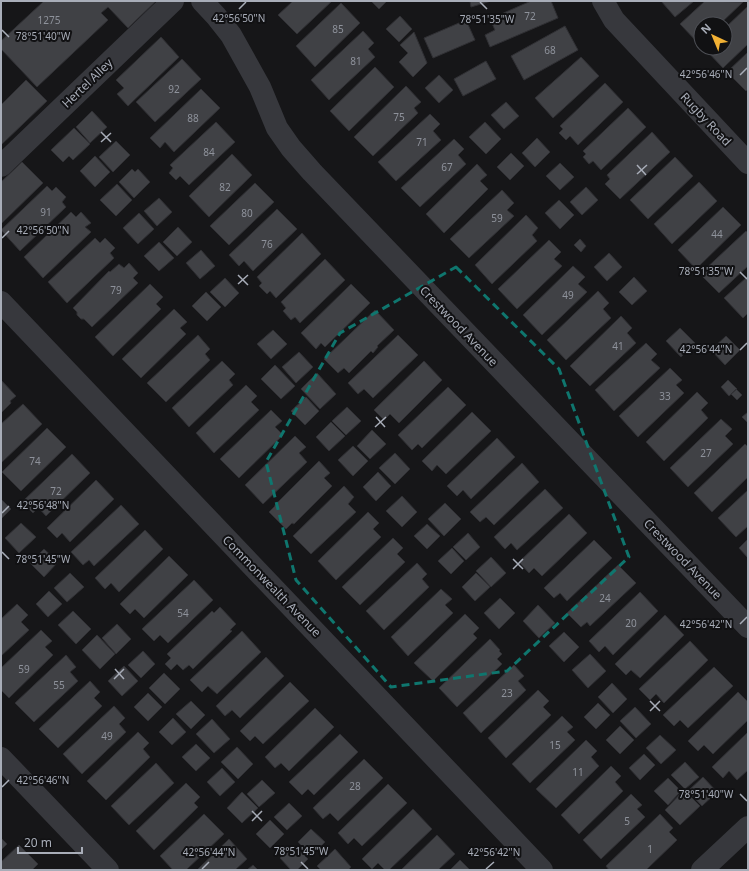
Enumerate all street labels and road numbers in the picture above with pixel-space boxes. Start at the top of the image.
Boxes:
street label: Hertel Alley [58,54,117,112]
street label: Rugby Road [677,89,735,149]
street label: Crestwood Avenue [416,282,502,370]
street label: Crestwood Avenue [640,515,726,603]
street label: Commonwealth Avenue [219,532,325,641]

